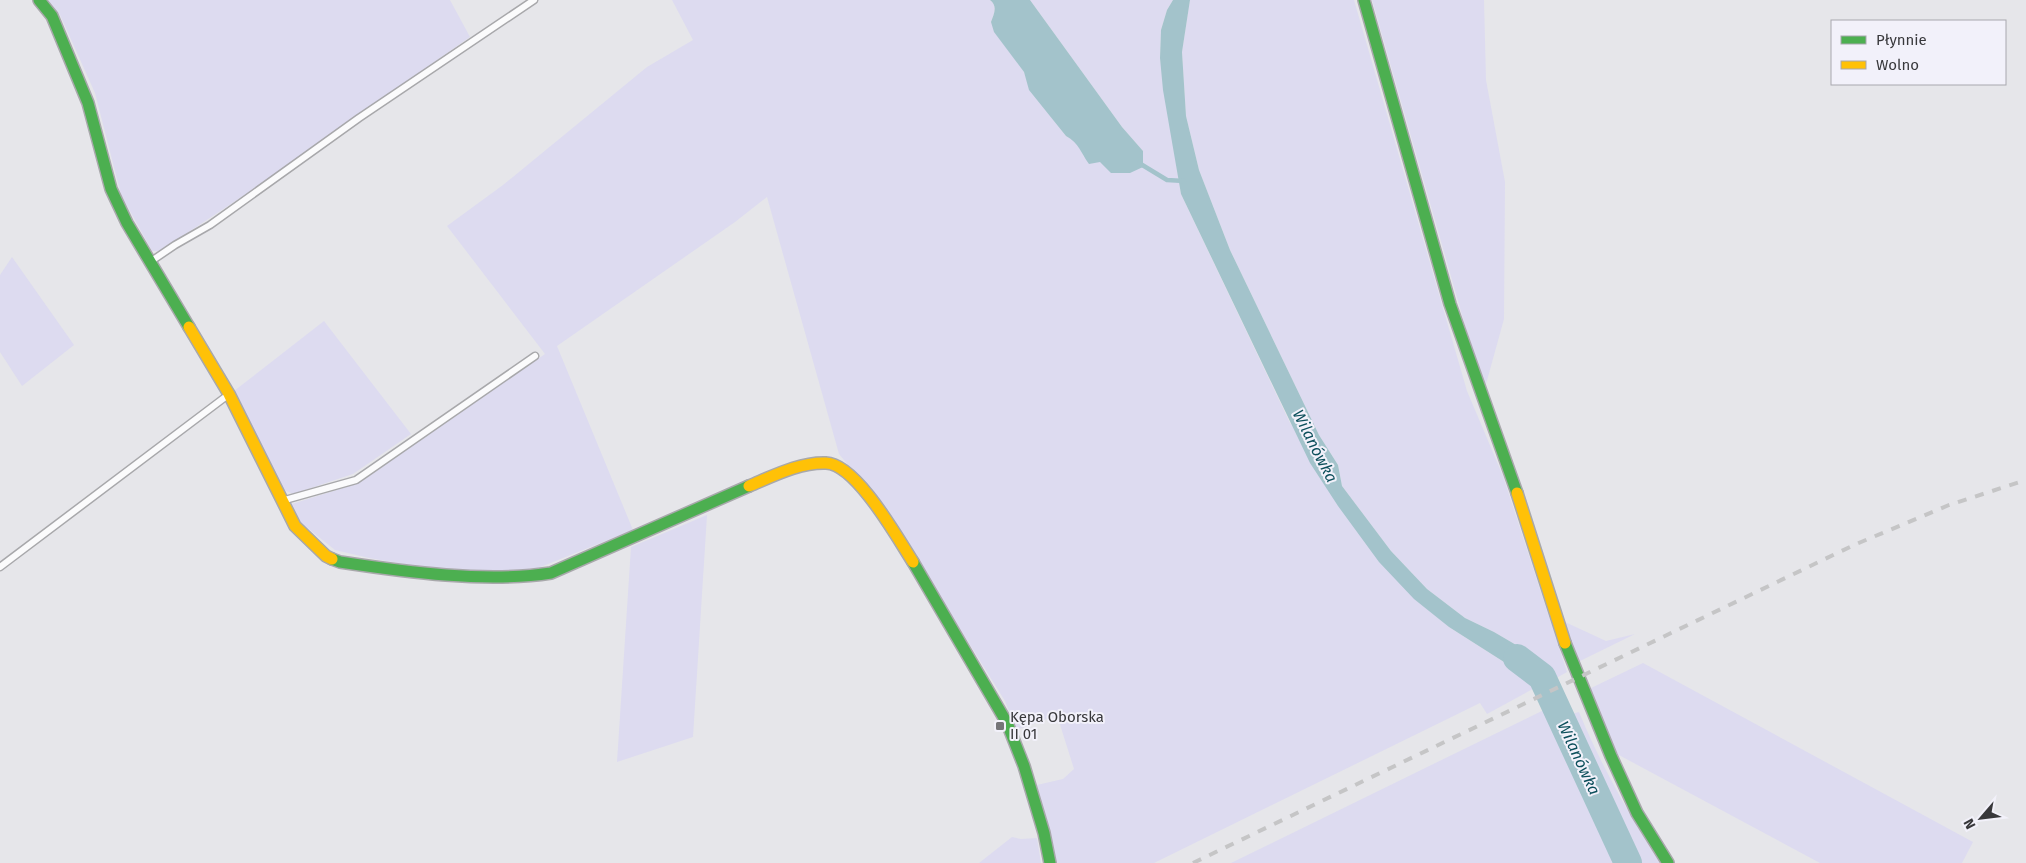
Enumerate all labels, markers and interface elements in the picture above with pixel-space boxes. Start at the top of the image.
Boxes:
legend [1831,20,2006,85]
text: Płynnie [1876,31,1927,49]
text: Wolno [1876,56,1919,74]
water label: Wilanówka [1289,407,1341,485]
place label: Kępa Oborska II 01 [1010,708,1104,743]
water label: Wilanówka [1554,718,1604,798]
marker: Kępa Oborska II 01 [994,720,1006,732]
north arrow [1956,793,2006,843]
text: N [1960,816,1980,832]

